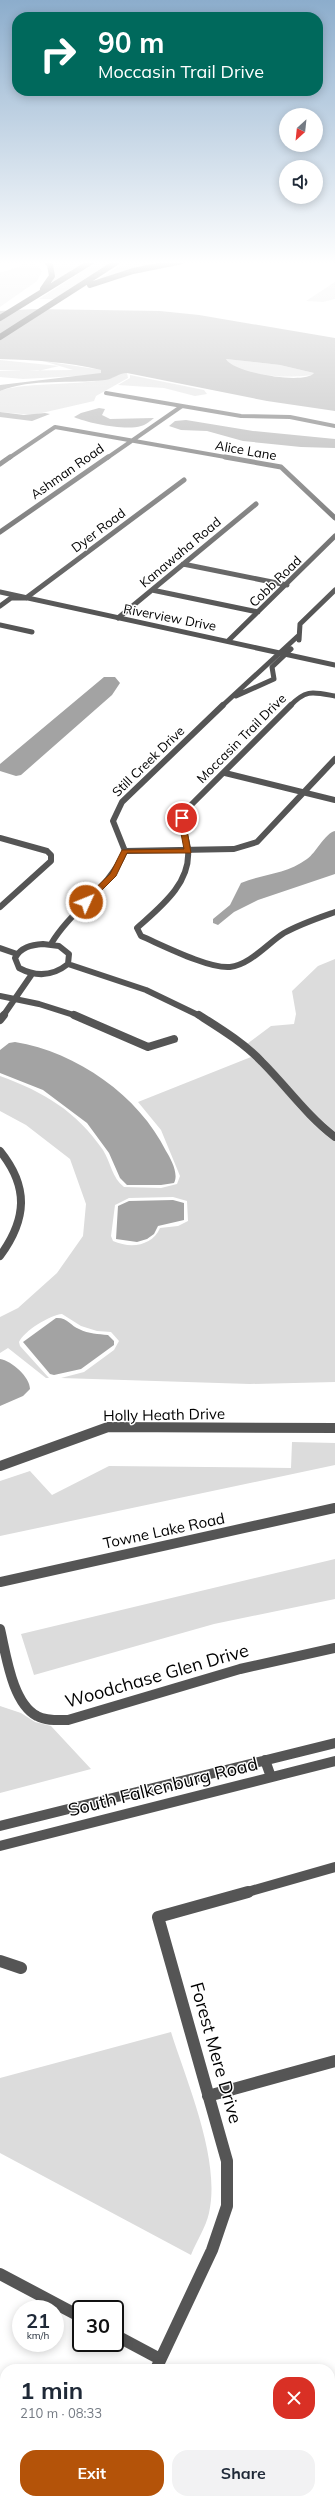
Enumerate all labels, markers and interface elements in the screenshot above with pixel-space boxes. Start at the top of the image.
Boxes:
text: 90 m [98,25,164,60]
icon: right [32,28,84,80]
text: Moccasin Trail Drive [98,60,264,83]
north arrow [279,108,323,152]
map controls [279,108,323,204]
button: sound [279,160,323,204]
street label: Alice Lane [214,437,278,463]
street label: Ashman Road [27,440,107,502]
street label: Dyer Road [68,504,128,556]
street label: Kanawaha Road [136,513,224,591]
street label: Cobb Road [245,552,305,610]
street label: Riverview Drive [122,600,218,634]
street label: Moccasin Trail Drive [193,690,289,786]
street label: Still Creek Drive [108,722,188,800]
pin [165,801,199,835]
icon: arrive [171,807,193,829]
position arrow [65,881,107,923]
street label: Holly Heath Drive [103,1404,225,1425]
street label: Towne Lake Road [101,1508,226,1553]
street label: Woodchase Glen Drive [62,1638,251,1713]
street label: South Falkenburg Road [66,1752,260,1821]
street label: Forest Mere Drive [185,1980,248,2126]
speed limit sign: 30 [72,2300,124,2352]
text: 21 [26,2308,50,2333]
text: km/h [27,2329,49,2342]
text: 1 min [20,2375,83,2405]
button: close [273,2377,315,2419]
text: 210 m · 08:33 [20,2405,102,2421]
button: Exit [20,2450,164,2496]
button: Share [172,2450,315,2496]

